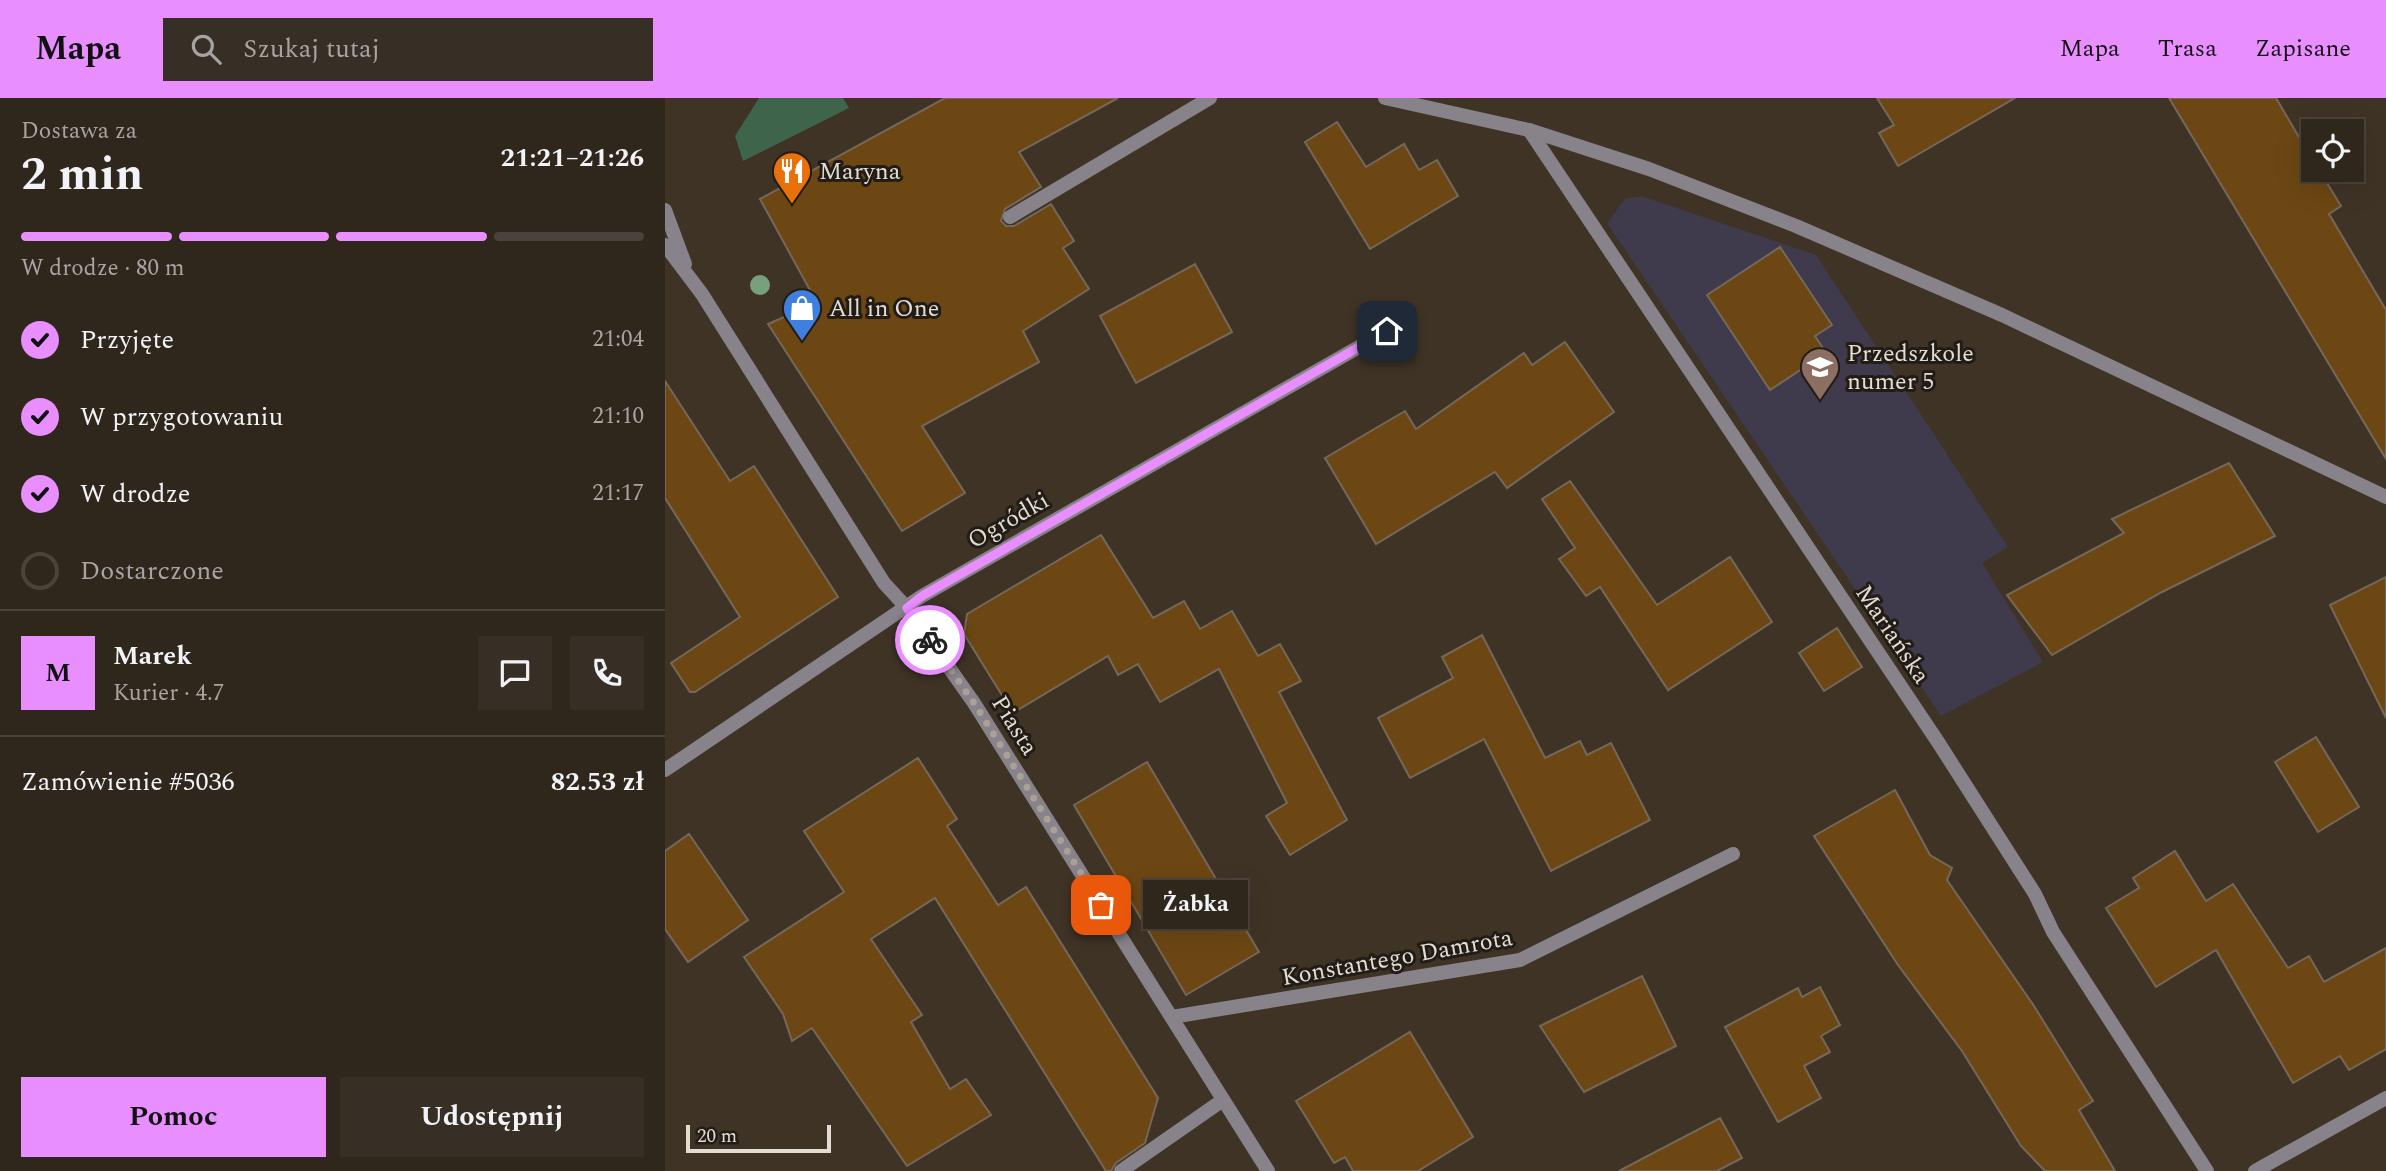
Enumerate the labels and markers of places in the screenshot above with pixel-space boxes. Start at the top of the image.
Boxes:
restaurant icon: Maryna [771,150,813,205]
place label: Maryna [819,154,901,190]
shop icon: All in One [781,287,823,342]
place label: All in One [829,291,939,327]
pin [1357,301,1417,361]
place label: Przedszkole numer 5 [1847,336,1974,400]
school or university icon: Przedszkole numer 5 [1799,346,1841,401]
pin [1071,875,1131,935]
callout: Żabka [1143,880,1248,930]

